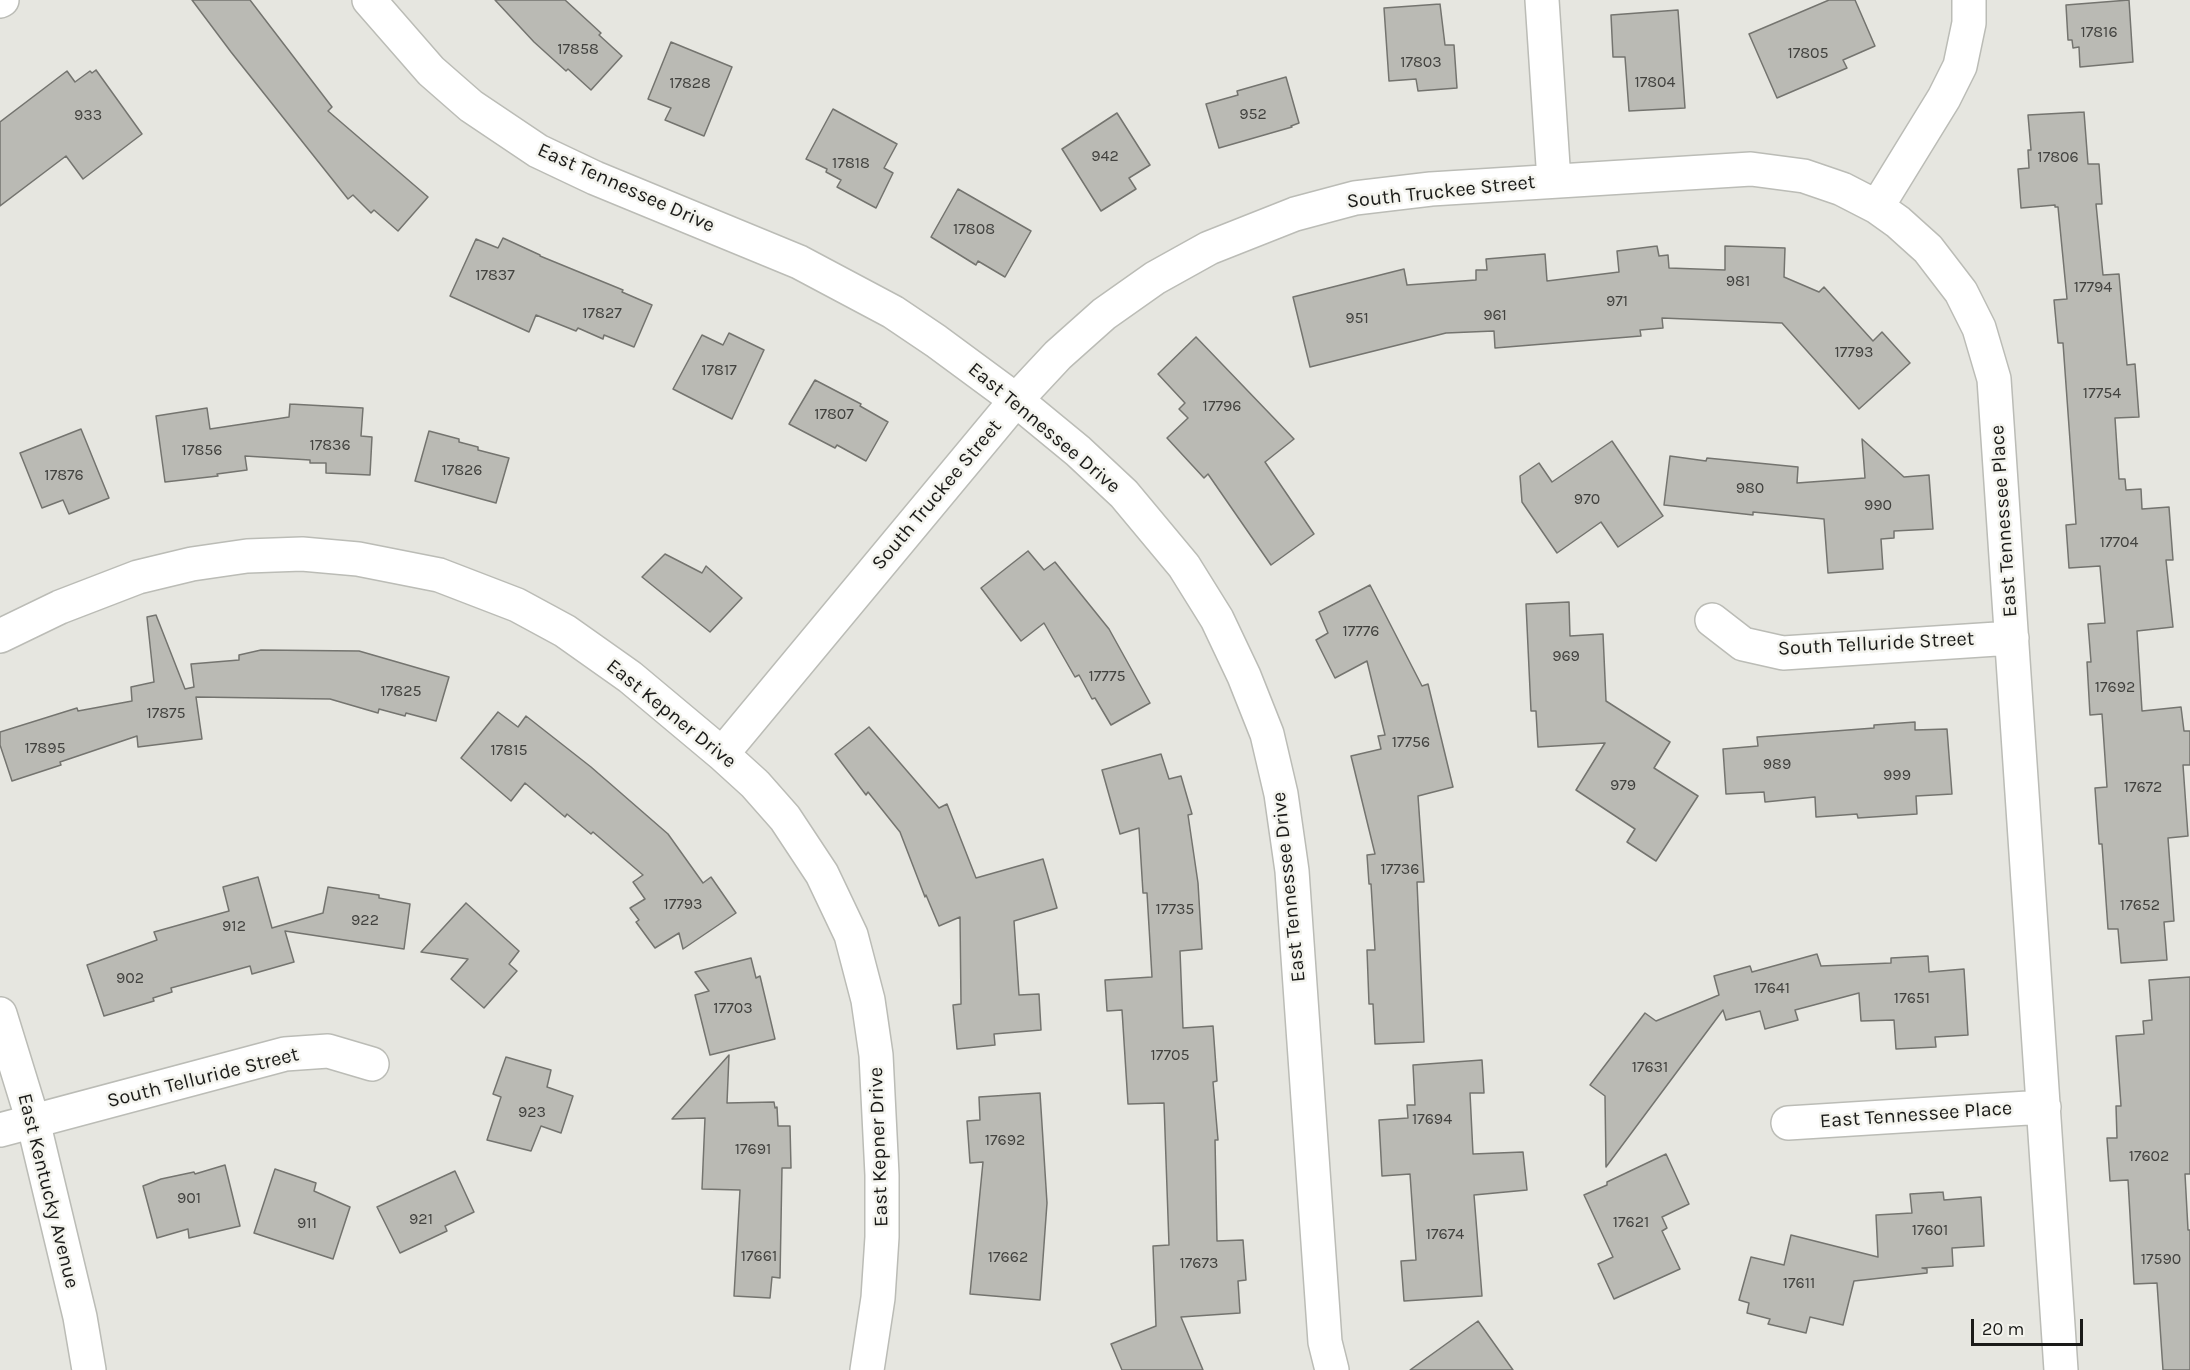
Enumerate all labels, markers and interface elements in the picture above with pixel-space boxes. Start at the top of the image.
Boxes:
house number: 17816 [2080,22,2118,42]
house number: 17858 [557,39,599,59]
house number: 17805 [1787,43,1829,63]
house number: 17803 [1400,52,1442,72]
house number: 17804 [1634,72,1676,92]
house number: 17828 [669,73,711,93]
house number: 952 [1239,104,1267,124]
house number: 933 [74,105,102,125]
street label: East Tennessee Drive [534,138,718,238]
house number: 942 [1091,146,1119,166]
house number: 17806 [2037,147,2079,167]
house number: 17818 [832,153,870,173]
street label: South Truckee Street [1346,170,1536,214]
house number: 17808 [953,219,995,239]
house number: 17837 [475,265,515,285]
house number: 981 [1726,271,1750,291]
house number: 17794 [2074,277,2112,297]
house number: 971 [1606,291,1628,311]
house number: 17827 [582,303,622,323]
house number: 961 [1483,305,1507,325]
house number: 951 [1345,308,1369,328]
house number: 17793 [1834,342,1874,362]
street label: East Tennessee Drive [963,357,1125,499]
house number: 17817 [701,360,737,380]
house number: 17754 [2083,383,2121,403]
house number: 17796 [1203,396,1241,416]
house number: 17807 [814,404,854,424]
street label: South Truckee Street [867,415,1007,575]
street label: East Tennessee Place [1985,424,2023,618]
house number: 17836 [309,435,351,455]
house number: 17856 [182,440,222,460]
house number: 17826 [441,460,483,480]
house number: 17876 [44,465,84,485]
house number: 980 [1736,478,1764,498]
house number: 970 [1574,489,1600,509]
house number: 990 [1864,495,1892,515]
house number: 17704 [2100,532,2138,552]
house number: 17776 [1343,621,1379,641]
street label: South Telluride Street [1777,627,1975,661]
house number: 969 [1552,646,1580,666]
street label: East Kepner Drive [601,654,741,774]
house number: 17775 [1089,666,1125,686]
house number: 17692 [2095,677,2135,697]
house number: 17825 [381,681,421,701]
house number: 17875 [146,703,186,723]
house number: 17756 [1392,732,1430,752]
house number: 17895 [25,738,65,758]
house number: 17815 [491,740,527,760]
house number: 989 [1763,754,1791,774]
house number: 999 [1883,765,1911,785]
house number: 979 [1610,775,1636,795]
house number: 17672 [2124,777,2162,797]
street label: East Tennessee Drive [1267,791,1311,983]
house number: 17736 [1381,859,1419,879]
house number: 17793 [663,894,703,914]
house number: 17652 [2120,895,2160,915]
house number: 17735 [1156,899,1194,919]
house number: 922 [351,910,379,930]
house number: 912 [222,916,246,936]
house number: 902 [116,968,144,988]
house number: 17641 [1754,978,1790,998]
house number: 17651 [1894,988,1930,1008]
house number: 17703 [713,998,753,1018]
street label: South Telluride Street [105,1043,301,1113]
house number: 17705 [1151,1045,1189,1065]
house number: 17631 [1632,1057,1668,1077]
street label: East Kepner Drive [864,1067,894,1227]
street label: East Kentucky Avenue [12,1091,84,1291]
street label: East Tennessee Place [1819,1096,2013,1134]
house number: 923 [518,1102,546,1122]
house number: 17694 [1412,1109,1452,1129]
house number: 17692 [985,1130,1025,1150]
house number: 17691 [735,1139,771,1159]
house number: 17602 [2129,1146,2169,1166]
house number: 901 [177,1188,201,1208]
house number: 921 [409,1209,433,1229]
house number: 17621 [1613,1212,1649,1232]
house number: 911 [297,1213,317,1233]
house number: 17601 [1912,1220,1948,1240]
house number: 17674 [1426,1224,1464,1244]
house number: 17661 [741,1246,777,1266]
house number: 17662 [988,1247,1028,1267]
house number: 17590 [2141,1249,2181,1269]
house number: 17673 [1180,1253,1218,1273]
house number: 17611 [1783,1273,1815,1293]
scale bar [1974,1307,2086,1345]
text: 20 m [1982,1318,2024,1340]

